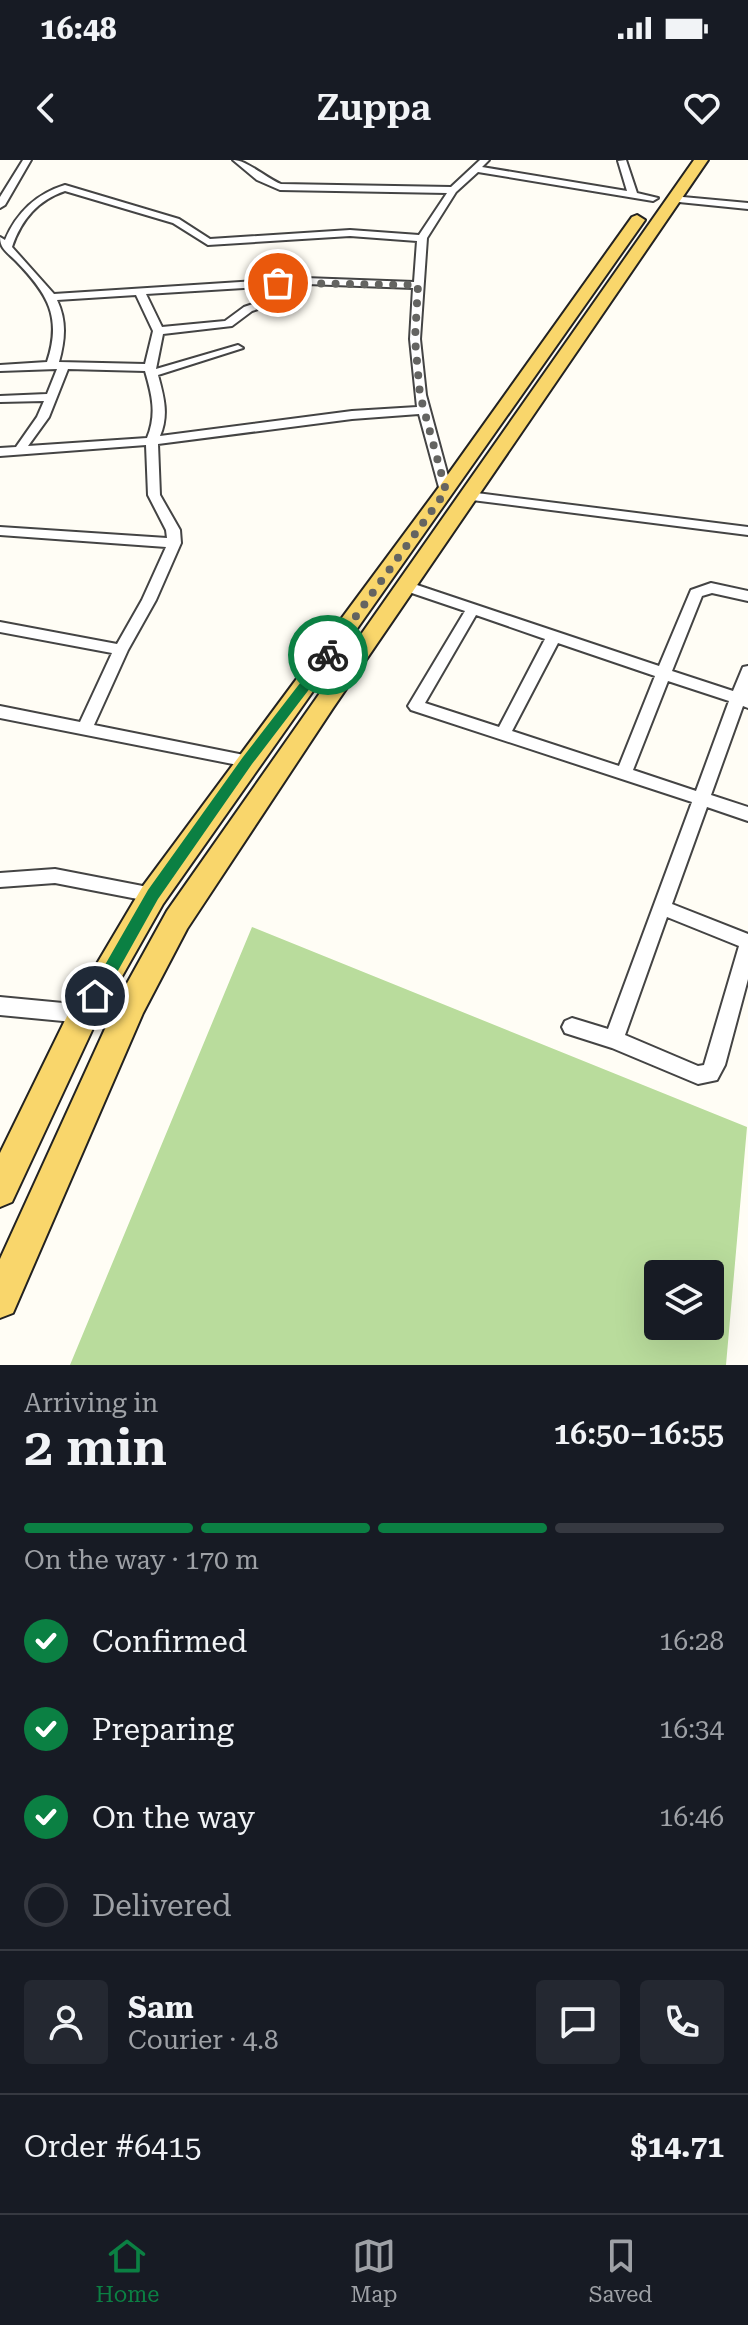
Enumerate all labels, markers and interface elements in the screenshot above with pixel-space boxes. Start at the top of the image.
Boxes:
text: 16:48 [40,11,117,46]
icon: back [24,86,68,130]
icon: heart [680,86,724,130]
text: Zuppa [317,87,431,129]
pin [244,249,312,317]
icon: bag [256,261,300,305]
courier [288,615,368,695]
icon: bike [306,633,350,677]
pin [61,962,129,1030]
icon: home [73,974,117,1018]
map controls [644,1260,724,1340]
button: layers [644,1260,724,1340]
text: Arriving in [24,1388,158,1418]
text: 16:50–16:55 [554,1416,724,1451]
text: 2 min [24,1417,167,1478]
text: On the way · 170 m [24,1545,259,1575]
icon: check [24,1619,68,1663]
text: Confirmed [92,1624,247,1659]
text: 16:28 [659,1626,724,1656]
icon: check [24,1707,68,1751]
text: Preparing [92,1712,234,1747]
text: 16:34 [659,1714,724,1744]
icon: check [24,1795,68,1839]
text: On the way [92,1800,255,1835]
text: 16:46 [659,1802,724,1832]
text: Delivered [92,1888,231,1923]
button: person [24,1980,108,2064]
button: chat [536,1980,620,2064]
button: phone [640,1980,724,2064]
text: Sam [128,1990,194,2025]
text: Courier · 4.8 [128,2025,278,2055]
text: Order #6415 [24,2129,202,2164]
text: $14.71 [631,2129,724,2164]
tab: Home [96,2234,159,2307]
tab: Map [350,2234,398,2307]
tab: Saved [589,2234,652,2307]

